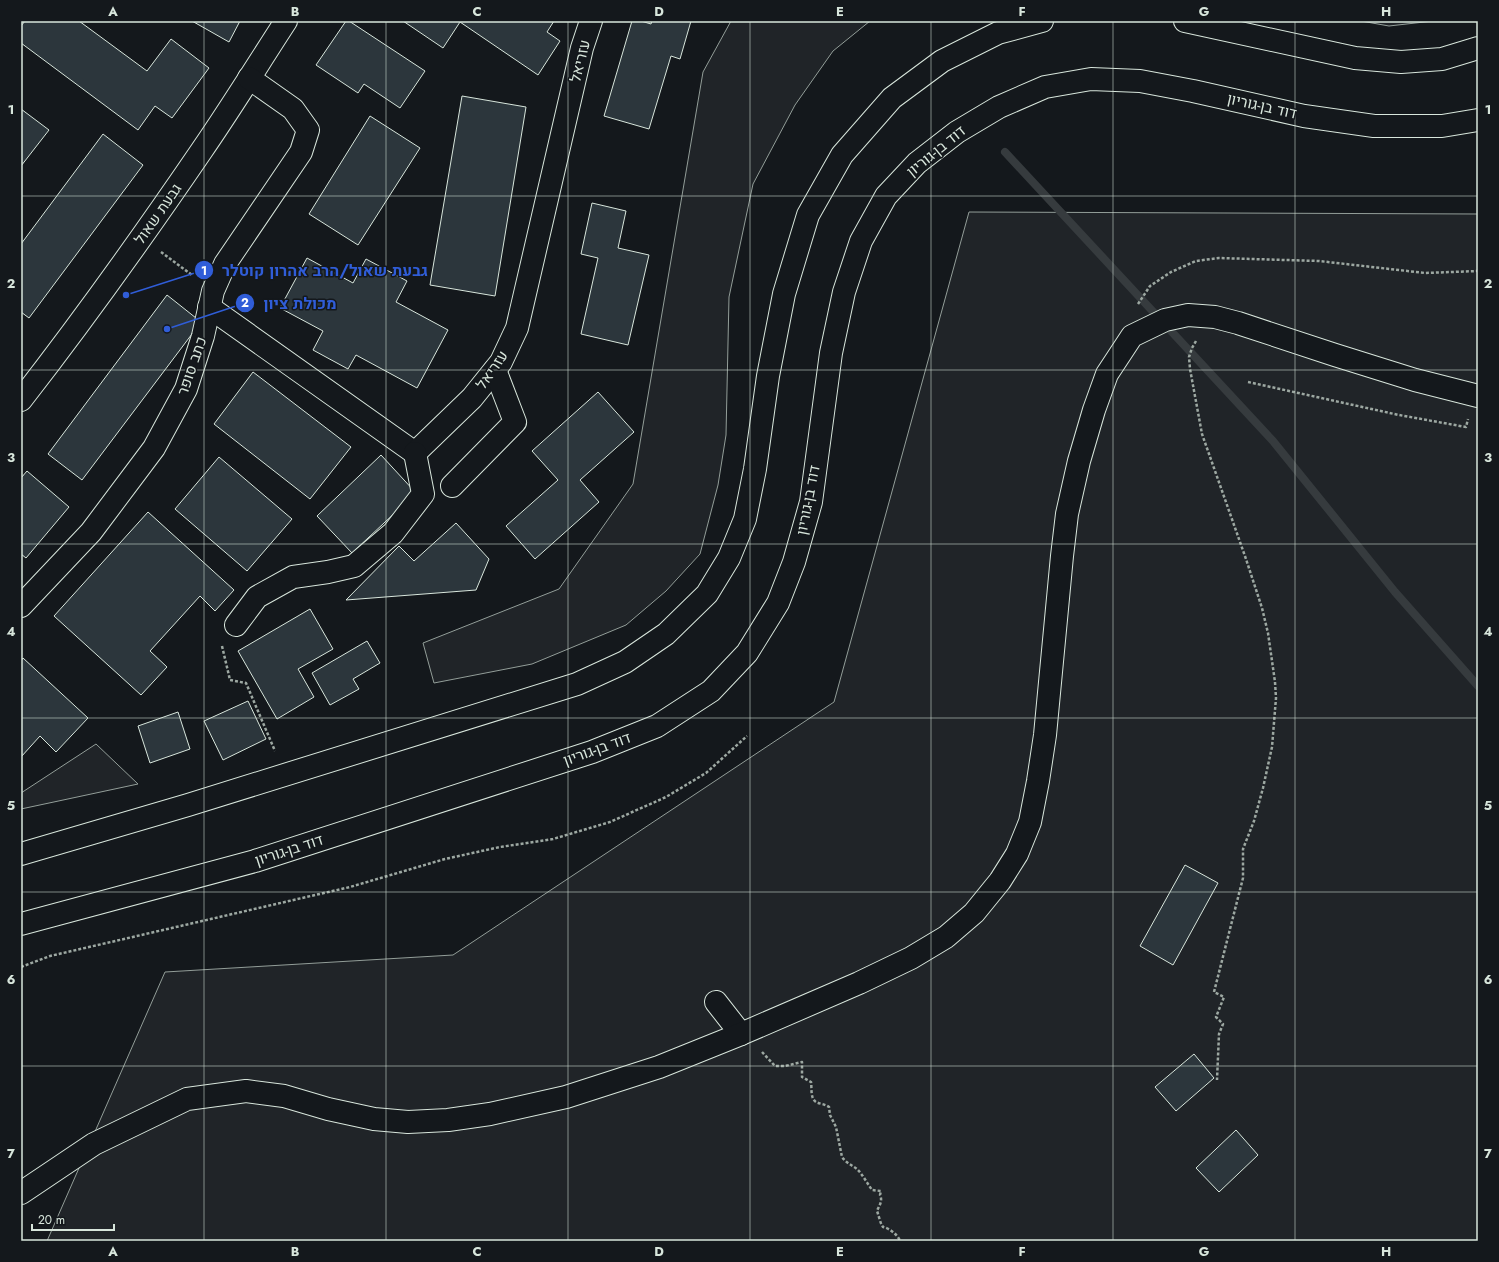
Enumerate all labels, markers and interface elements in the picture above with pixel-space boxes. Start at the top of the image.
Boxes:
text: A [107,2,118,21]
text: B [291,2,300,21]
text: C [472,2,482,21]
text: D [654,2,664,21]
text: E [836,2,844,21]
text: F [1018,2,1026,21]
text: G [1199,2,1210,21]
text: H [1381,2,1391,21]
street label: עזריאל [564,37,596,85]
street label: דוד בן-גוריון [1225,87,1299,125]
text: 1 [8,100,14,119]
text: 1 [1485,100,1491,119]
street label: דוד בן-גוריון [902,120,971,182]
street label: גבעת שאול [129,179,187,249]
callout: גבעת שאול/הרב אהרון קוטלר [194,256,436,284]
text: גבעת שאול/הרב אהרון קוטלר [222,259,428,282]
text: 1 [201,262,207,280]
text: 2 [7,274,15,293]
text: 2 [1484,274,1492,293]
callout: מכולת ציון [235,289,345,317]
text: מכולת ציון [263,292,337,315]
text: 2 [241,294,249,312]
street label: כתב סופר [172,334,212,398]
street label: עזריאל [471,346,513,394]
text: 3 [7,448,15,467]
text: 3 [1484,448,1492,467]
street label: דוד בן-גוריון [790,463,826,537]
text: 4 [6,622,16,641]
text: 4 [1483,622,1493,641]
street label: דוד בן-גוריון [560,726,634,771]
text: 5 [7,796,15,815]
text: 5 [1484,796,1492,815]
street label: דוד בן-גוריון [252,829,326,871]
text: 6 [7,970,16,989]
text: 6 [1484,970,1493,989]
text: 7 [7,1144,15,1163]
text: 7 [1484,1144,1492,1163]
scale bar [32,1206,114,1232]
text: 20 m [38,1211,65,1229]
text: A [107,1242,118,1261]
text: B [291,1242,300,1261]
text: C [472,1242,482,1261]
text: D [654,1242,664,1261]
text: E [836,1242,844,1261]
text: F [1018,1242,1026,1261]
text: G [1199,1242,1210,1261]
text: H [1381,1242,1391,1261]

